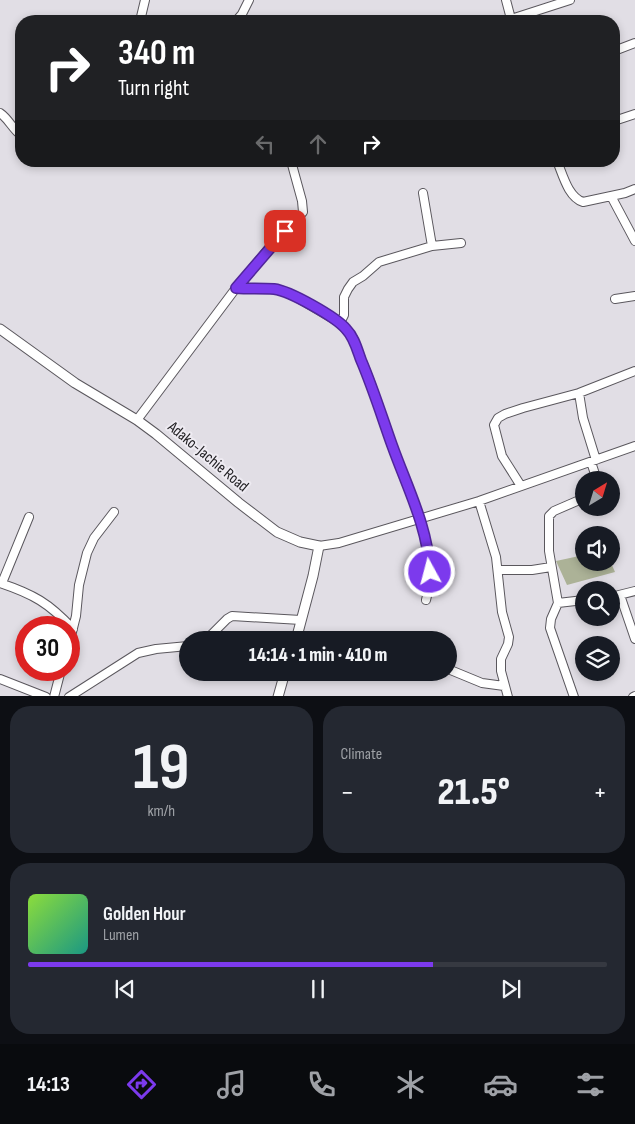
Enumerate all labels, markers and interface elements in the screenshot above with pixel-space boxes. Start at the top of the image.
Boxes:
text: 340 m [118,32,195,75]
icon: right [35,35,100,100]
text: Turn right [118,75,189,102]
icon: left [251,130,279,158]
icon: ahead [304,130,332,158]
icon: right [357,130,385,158]
pin [264,210,306,252]
icon: arrive [271,217,299,245]
street label: Adako-Jachie Road [163,417,252,496]
north arrow [575,471,620,516]
map controls [575,471,620,681]
button: sound [575,526,620,571]
position arrow [403,545,455,597]
button: search [575,581,620,626]
speed limit sign: 30 [15,616,80,681]
button: layers [575,636,620,681]
text: 14:14 · 1 min · 410 m [249,644,387,667]
text: 19 [133,730,189,808]
text: Climate [341,745,382,764]
text: 21.5° [438,770,510,815]
text: − [341,776,354,809]
text: + [593,776,607,809]
text: km/h [147,802,175,821]
text: Golden Hour [103,903,186,926]
text: Lumen [103,926,139,945]
icon: previous [111,975,139,1003]
icon: pause [304,975,332,1003]
icon: next [497,975,525,1003]
icon: directions [124,1067,159,1102]
icon: music [214,1067,249,1102]
icon: phone [304,1067,339,1102]
icon: climate [393,1067,428,1102]
icon: car [483,1067,518,1102]
icon: filters [573,1067,608,1102]
text: 14:13 [27,1071,70,1098]

